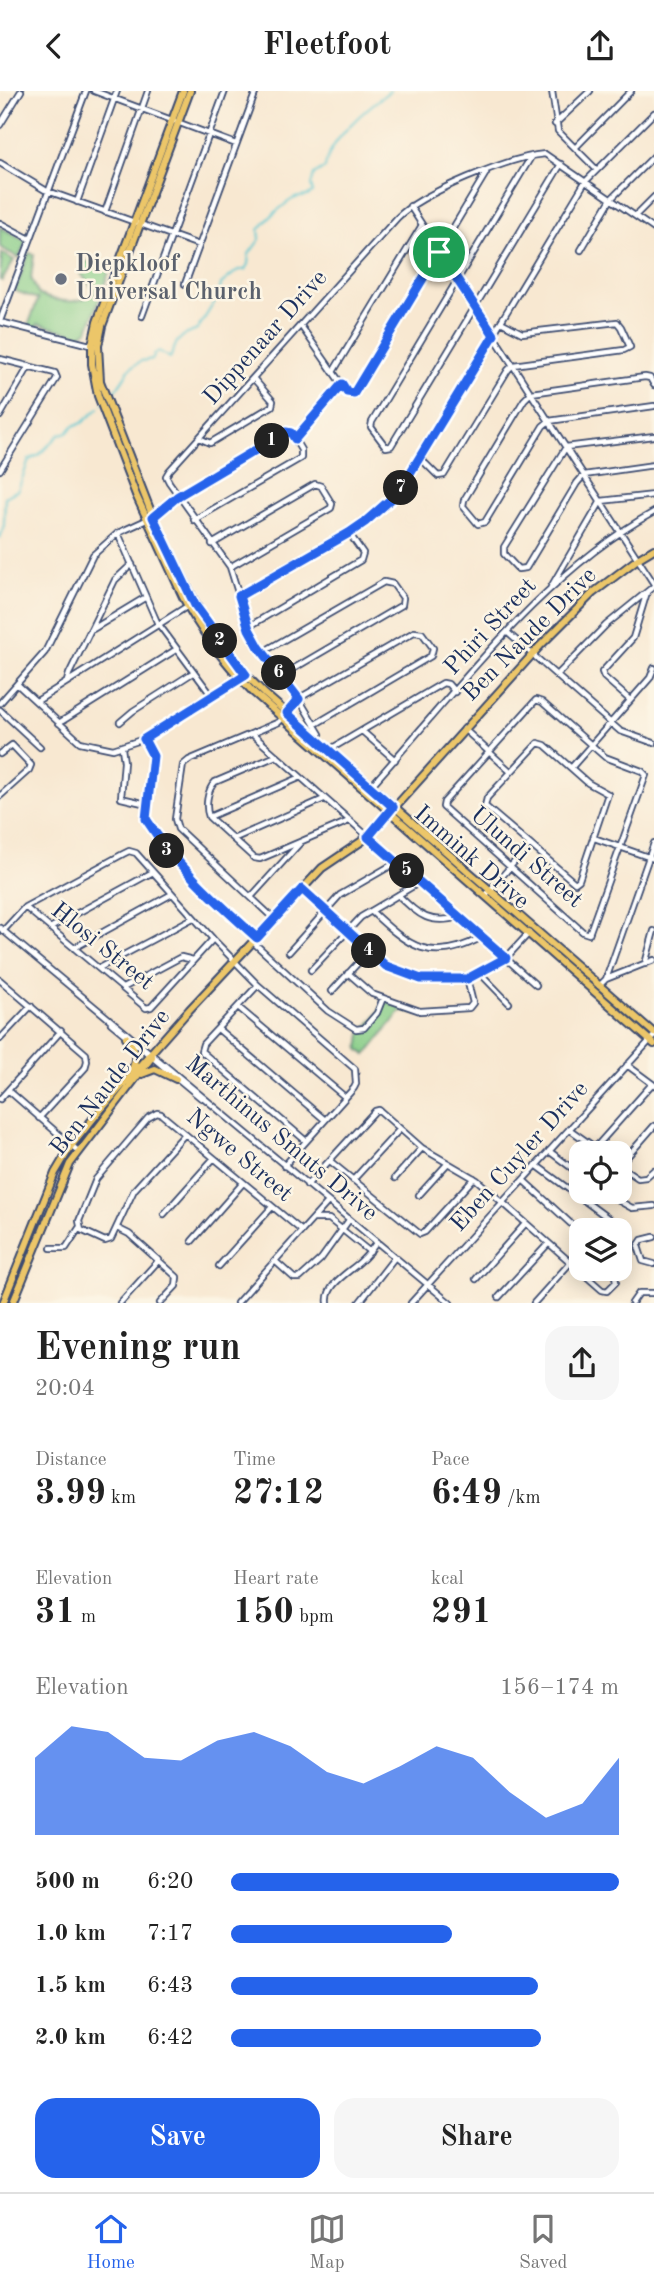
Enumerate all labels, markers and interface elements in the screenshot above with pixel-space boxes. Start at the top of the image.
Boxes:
icon: back [35,27,73,65]
icon: share [581,27,619,65]
text: Fleetfoot [263,30,391,62]
pin [409,222,469,282]
icon: arrive [420,233,458,271]
place label: Diepkloof Universal Church [75,253,262,305]
street label: Dippenaar Drive [200,266,332,410]
marker: Diepkloof Universal Church [53,271,69,287]
pin: 1 [254,423,290,459]
text: 1 [266,431,277,450]
pin: 7 [384,471,418,505]
text: 7 [395,478,406,497]
street label: Ben Naude Drive [458,563,602,707]
street label: Phiri Street [440,574,542,680]
pin: 2 [202,623,238,659]
text: 2 [214,631,225,650]
pin: 6 [262,655,296,691]
text: 6 [273,663,284,682]
street label: Immink Drive [409,802,533,914]
street label: Ulundi Street [465,803,587,913]
pin: 3 [150,833,184,869]
text: 3 [161,841,172,860]
pin: 5 [390,853,424,889]
text: 5 [401,861,412,880]
street label: Hlosi Street [46,898,158,996]
pin: 4 [352,933,386,969]
text: 4 [363,941,374,960]
street label: Ben Naude Drive [47,1005,175,1161]
street label: Marthinus Smuts Drive [180,1052,382,1226]
street label: Eben Cuyler Drive [447,1077,593,1237]
street label: Ngwe Street [181,1105,297,1207]
map controls [569,1141,632,1281]
button: locate [569,1141,632,1204]
button: layers [569,1218,632,1281]
button: share [545,1326,619,1400]
text: Evening run [35,1330,241,1368]
text: 20:04 [35,1377,95,1400]
text: Distance [35,1451,107,1470]
text: Time [233,1451,276,1470]
text: Pace [431,1451,470,1470]
text: 3.99 [35,1476,106,1511]
text: 27:12 [233,1476,324,1511]
text: 6:49 [431,1476,502,1511]
text: km [106,1489,136,1508]
text: /km [502,1489,541,1508]
text: Elevation [35,1570,112,1589]
text: Heart rate [233,1570,318,1589]
text: kcal [431,1570,464,1589]
text: 31 [35,1595,76,1630]
text: 150 [233,1595,294,1630]
text: 291 [431,1595,492,1630]
text: m [76,1608,96,1627]
text: bpm [294,1608,334,1627]
text: Elevation [35,1676,129,1699]
text: 156–174 m [500,1676,619,1699]
text: 500 m [35,1870,100,1893]
text: 6:20 [147,1870,193,1893]
text: 1.0 km [35,1922,106,1945]
text: 7:17 [147,1922,193,1945]
text: 1.5 km [35,1974,106,1997]
text: 6:43 [147,1974,193,1997]
text: 2.0 km [35,2026,106,2049]
text: 6:42 [147,2026,193,2049]
button: Save [35,2098,320,2178]
button: Share [334,2098,619,2178]
tab: Home [87,2210,135,2275]
tab: Map [308,2210,346,2275]
tab: Saved [519,2210,567,2275]

